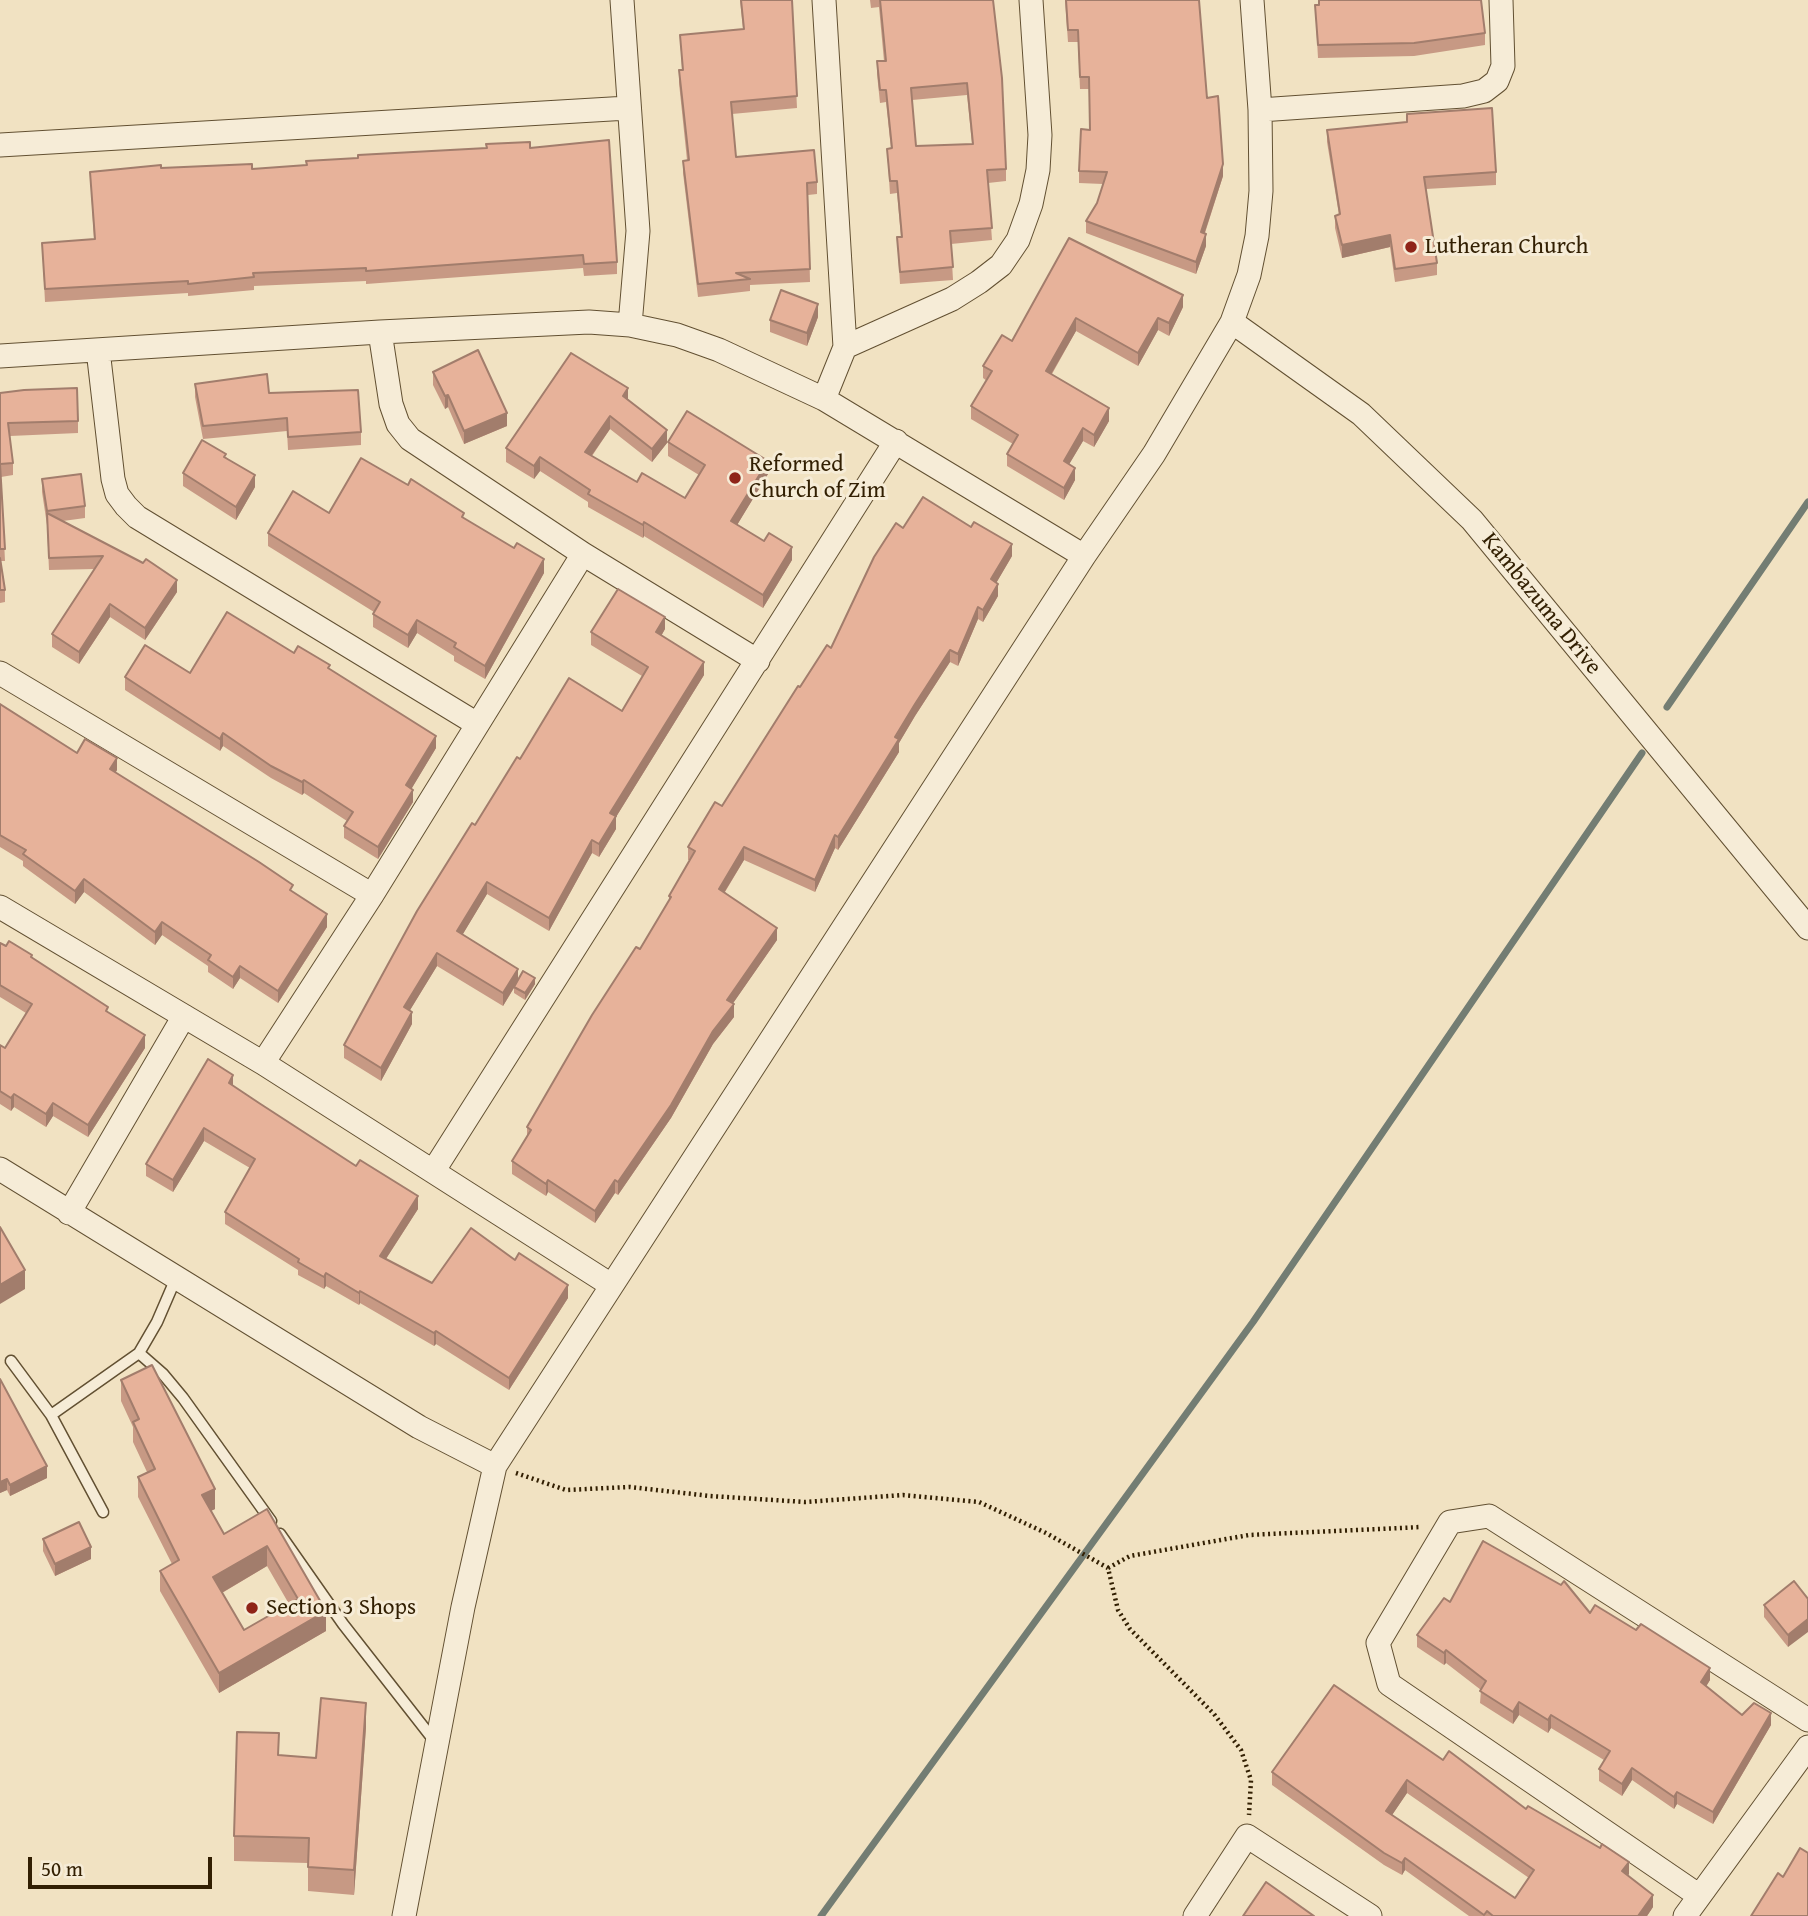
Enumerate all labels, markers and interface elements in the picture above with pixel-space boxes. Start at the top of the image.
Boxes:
place label: Lutheran Church [1425,233,1588,261]
marker: Lutheran Church [1403,239,1419,255]
place label: Reformed Church of Zim [749,451,885,505]
marker: Reformed Church of Zim [727,470,743,486]
street label: Kambazuma Drive [1475,527,1607,681]
place label: Section 3 Shops [266,1594,416,1622]
marker: Section 3 Shops [244,1600,260,1616]
scale bar [32,1842,215,1886]
text: 50 m [41,1853,83,1884]

